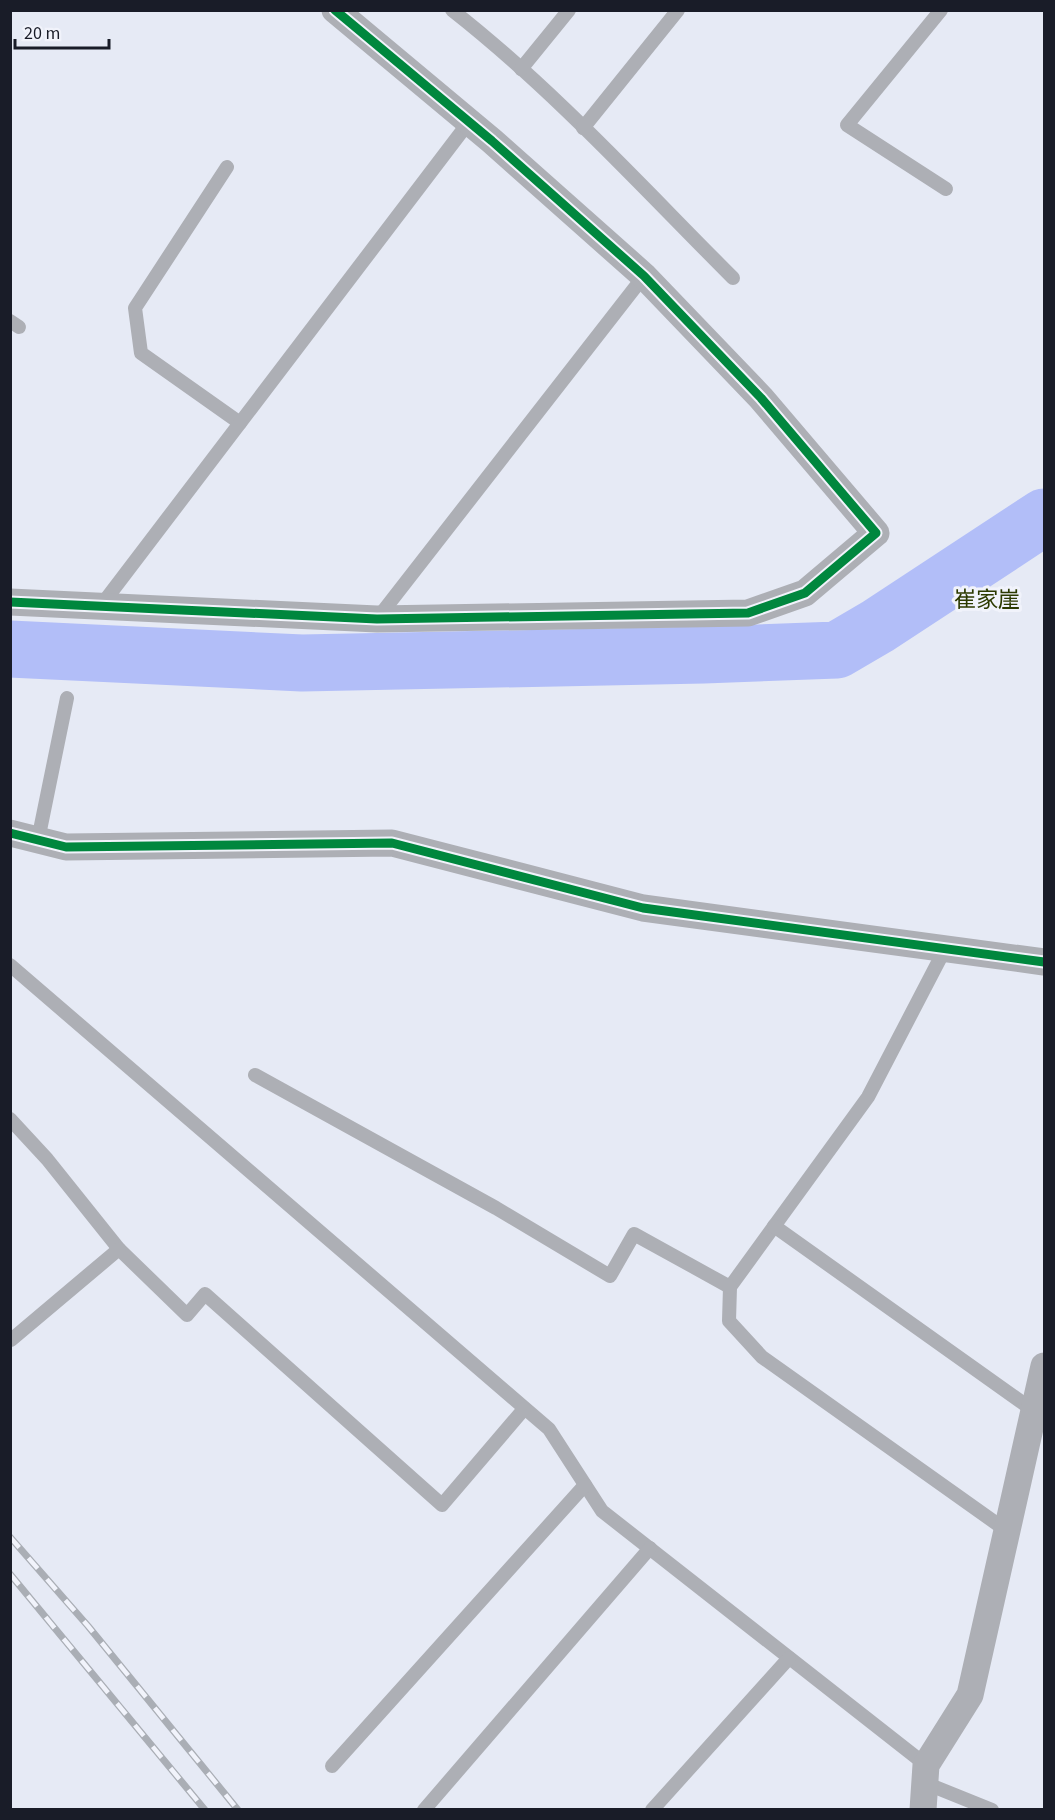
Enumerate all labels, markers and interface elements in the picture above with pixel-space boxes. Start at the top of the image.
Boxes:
scale bar [15,12,110,50]
text: 20 m [24,21,60,46]
district label: 崔家崖 [954,584,1020,616]

